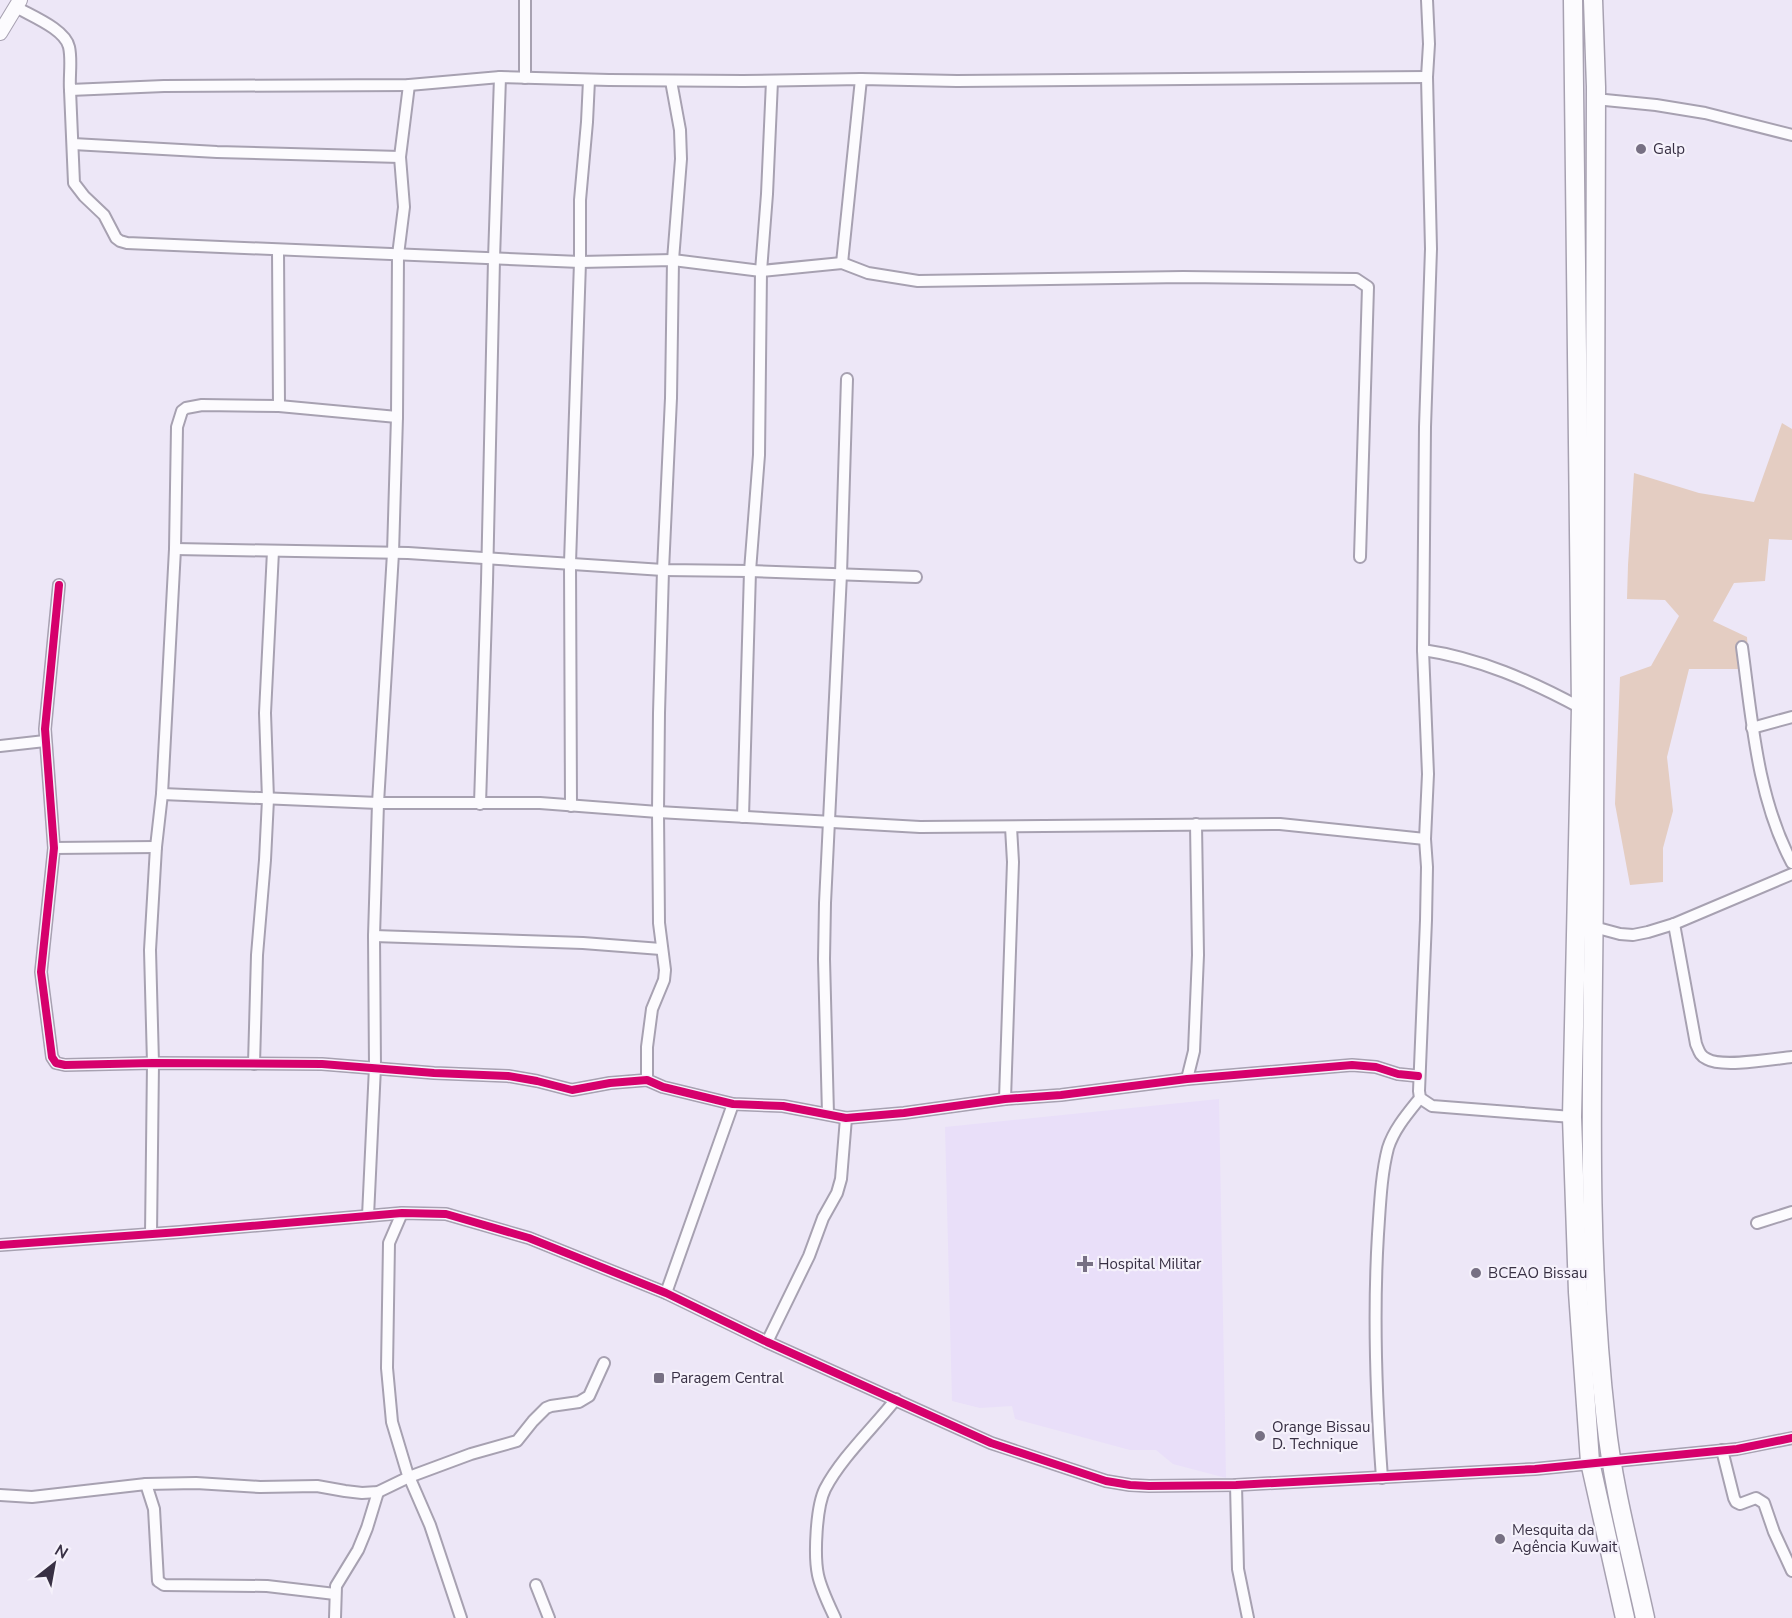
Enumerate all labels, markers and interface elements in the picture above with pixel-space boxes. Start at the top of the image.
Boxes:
place label: Galp [1653,139,1685,159]
marker: Galp [1634,142,1648,156]
place label: Hospital Militar [1098,1254,1202,1274]
marker: Hospital Militar [1076,1255,1094,1273]
place label: BCEAO Bissau [1488,1263,1587,1283]
marker: BCEAO Bissau [1469,1266,1483,1280]
place label: Paragem Central [671,1368,784,1388]
marker: Paragem Central [652,1371,666,1385]
place label: Orange Bissau D. Technique [1272,1417,1370,1454]
marker: Orange Bissau D. Technique [1253,1429,1267,1443]
place label: Mesquita da Agência Kuwait [1512,1520,1618,1557]
marker: Mesquita da Agência Kuwait [1493,1532,1507,1546]
north arrow [24,1534,84,1594]
text: N [50,1539,72,1565]

